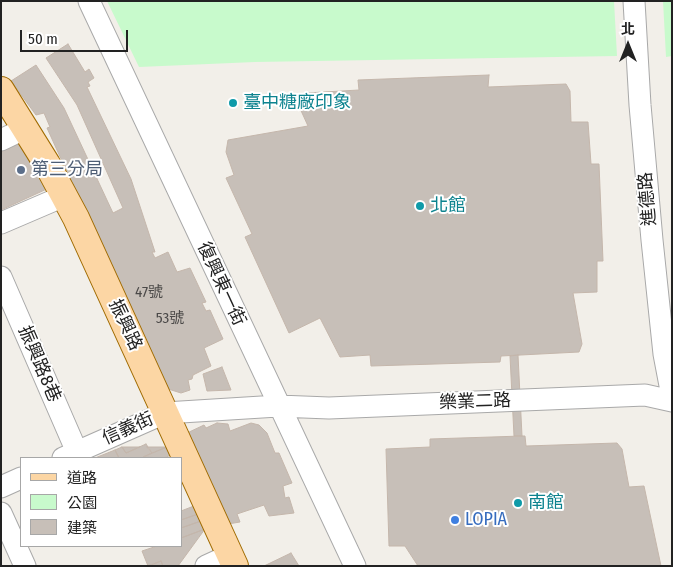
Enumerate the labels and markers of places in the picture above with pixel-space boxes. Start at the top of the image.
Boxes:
place label: 臺中糖廠印象 [243,92,351,114]
marker: 臺中糖廠印象 [227,97,239,109]
place label: 第三分局 [31,159,103,181]
marker: 第三分局 [15,164,27,176]
place label: 北館 [430,195,466,217]
marker: 北館 [414,200,426,212]
place label: 南館 [528,492,564,514]
marker: 南館 [512,497,524,509]
place label: LOPIA [465,509,507,531]
marker: LOPIA [449,514,461,526]

